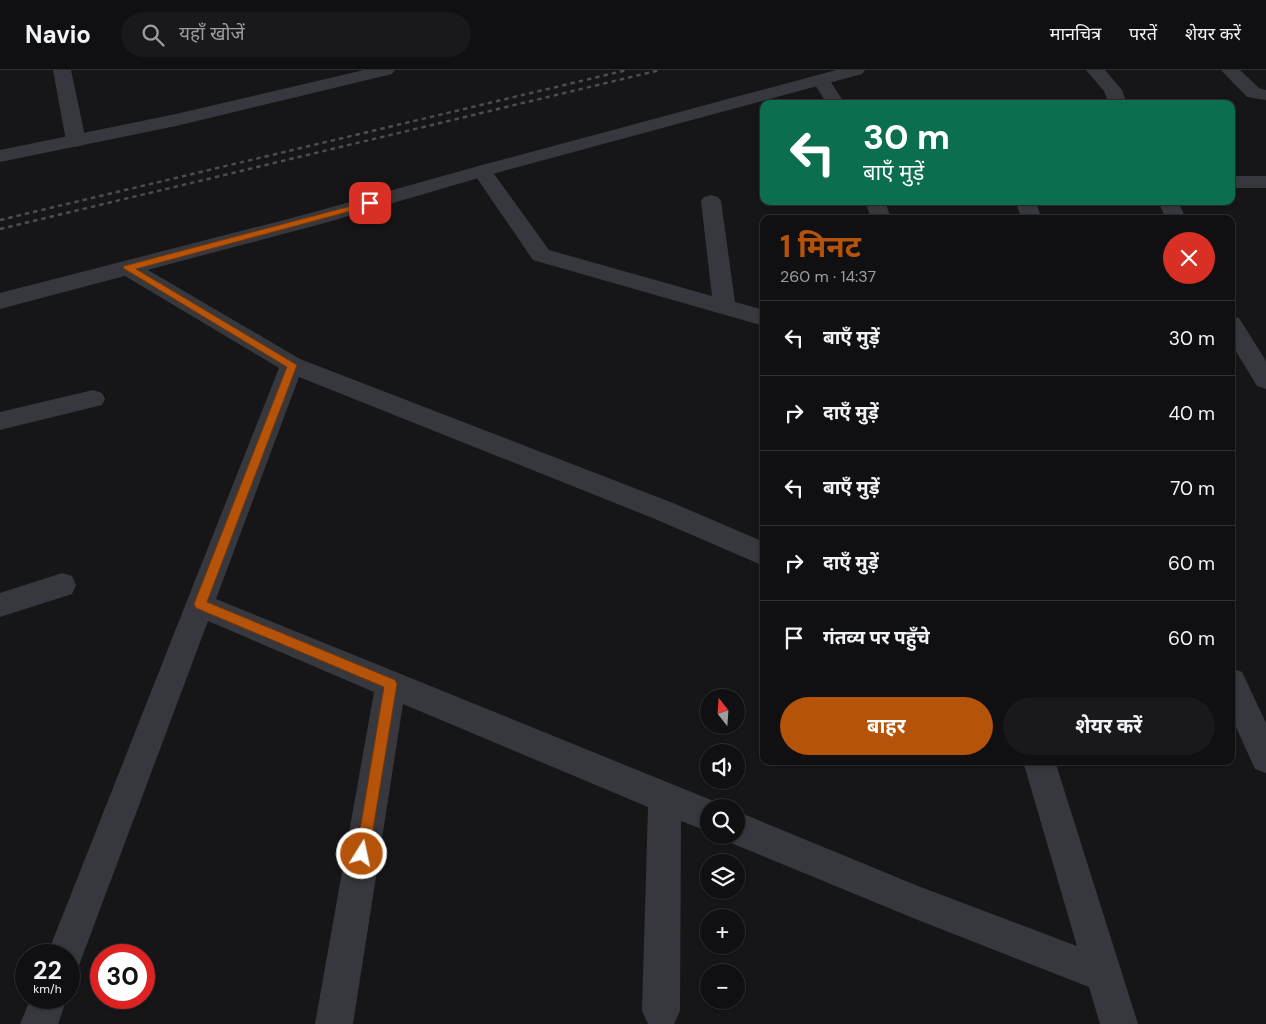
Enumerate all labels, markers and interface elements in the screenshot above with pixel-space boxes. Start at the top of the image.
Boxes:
search box [121,12,471,57]
text: Navio [25,19,91,50]
icon: search [139,21,167,49]
text: यहाँ खोजें [179,21,245,46]
text: मानचित्र [1050,22,1101,46]
text: परतें [1129,22,1157,46]
text: शेयर करें [1185,22,1241,46]
text: 30 m [863,114,950,160]
icon: left [780,120,845,185]
text: बाएँ मुड़ें [863,158,924,187]
pin [349,182,391,224]
icon: arrive [356,189,384,217]
text: 1 मिनट [780,227,861,266]
button: close [1163,232,1215,284]
text: 260 m · 14:37 [780,266,876,287]
icon: left [780,324,808,352]
text: बाएँ मुड़ें [823,325,880,350]
text: 30 m [1169,326,1215,351]
icon: right [780,399,808,427]
text: दाएँ मुड़ें [823,400,878,425]
text: 40 m [1168,401,1215,426]
icon: left [780,474,808,502]
text: बाएँ मुड़ें [823,475,880,500]
text: 70 m [1170,476,1215,501]
icon: right [780,549,808,577]
text: दाएँ मुड़ें [823,550,878,575]
text: 60 m [1168,551,1215,576]
icon: arrive [780,624,808,652]
text: गंतव्य पर पहुँचे [823,625,930,650]
text: 60 m [1168,626,1215,651]
north arrow [700,689,745,734]
map controls [700,689,745,1009]
button: बाहर [780,697,993,755]
button: शेयर करें [1003,697,1215,755]
button: sound [700,744,745,789]
button: search [700,799,745,844]
position arrow [335,827,387,879]
button: layers [700,854,745,899]
button: + [700,909,745,954]
speed limit sign: 30 [90,944,155,1009]
text: 22 [33,954,62,987]
button: − [700,964,745,1009]
text: km/h [33,981,62,997]

